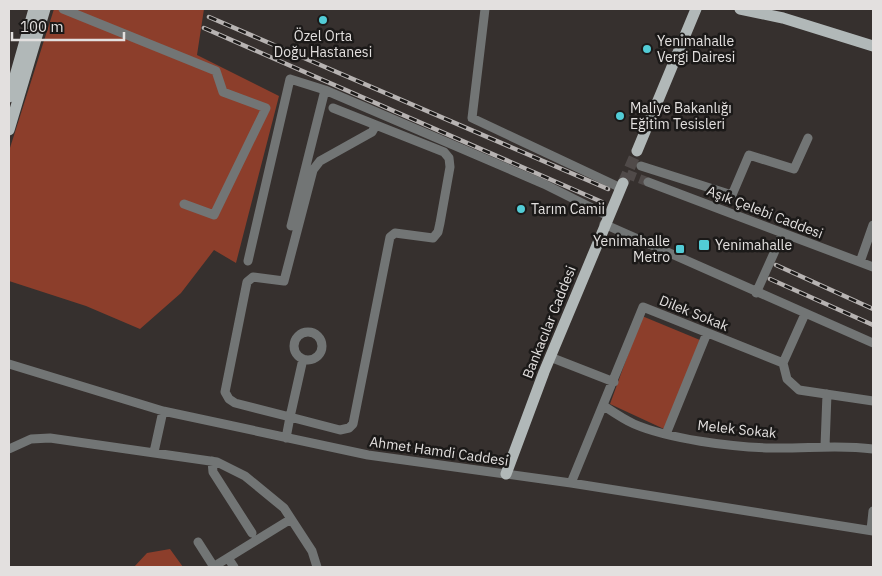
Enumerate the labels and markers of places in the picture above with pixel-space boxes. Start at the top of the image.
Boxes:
marker: Özel Orta Doğu Hastanesi [317,14,329,26]
place label: Özel Orta Doğu Hastanesi [274,27,372,61]
place label: Yenimahalle Vergi Dairesi [657,32,735,66]
marker: Yenimahalle Vergi Dairesi [641,43,653,55]
place label: Maliye Bakanlığı Eğitim Tesisleri [630,99,732,133]
marker: Maliye Bakanlığı Eğitim Tesisleri [614,110,626,122]
place label: Tarım Camii [531,200,605,218]
marker: Tarım Camii [515,203,527,215]
place label: Yenimahalle Metro [593,232,670,266]
place label: Yenimahalle [715,236,792,254]
marker: Yenimahalle [697,238,711,252]
marker: Yenimahalle Metro [674,243,686,255]

